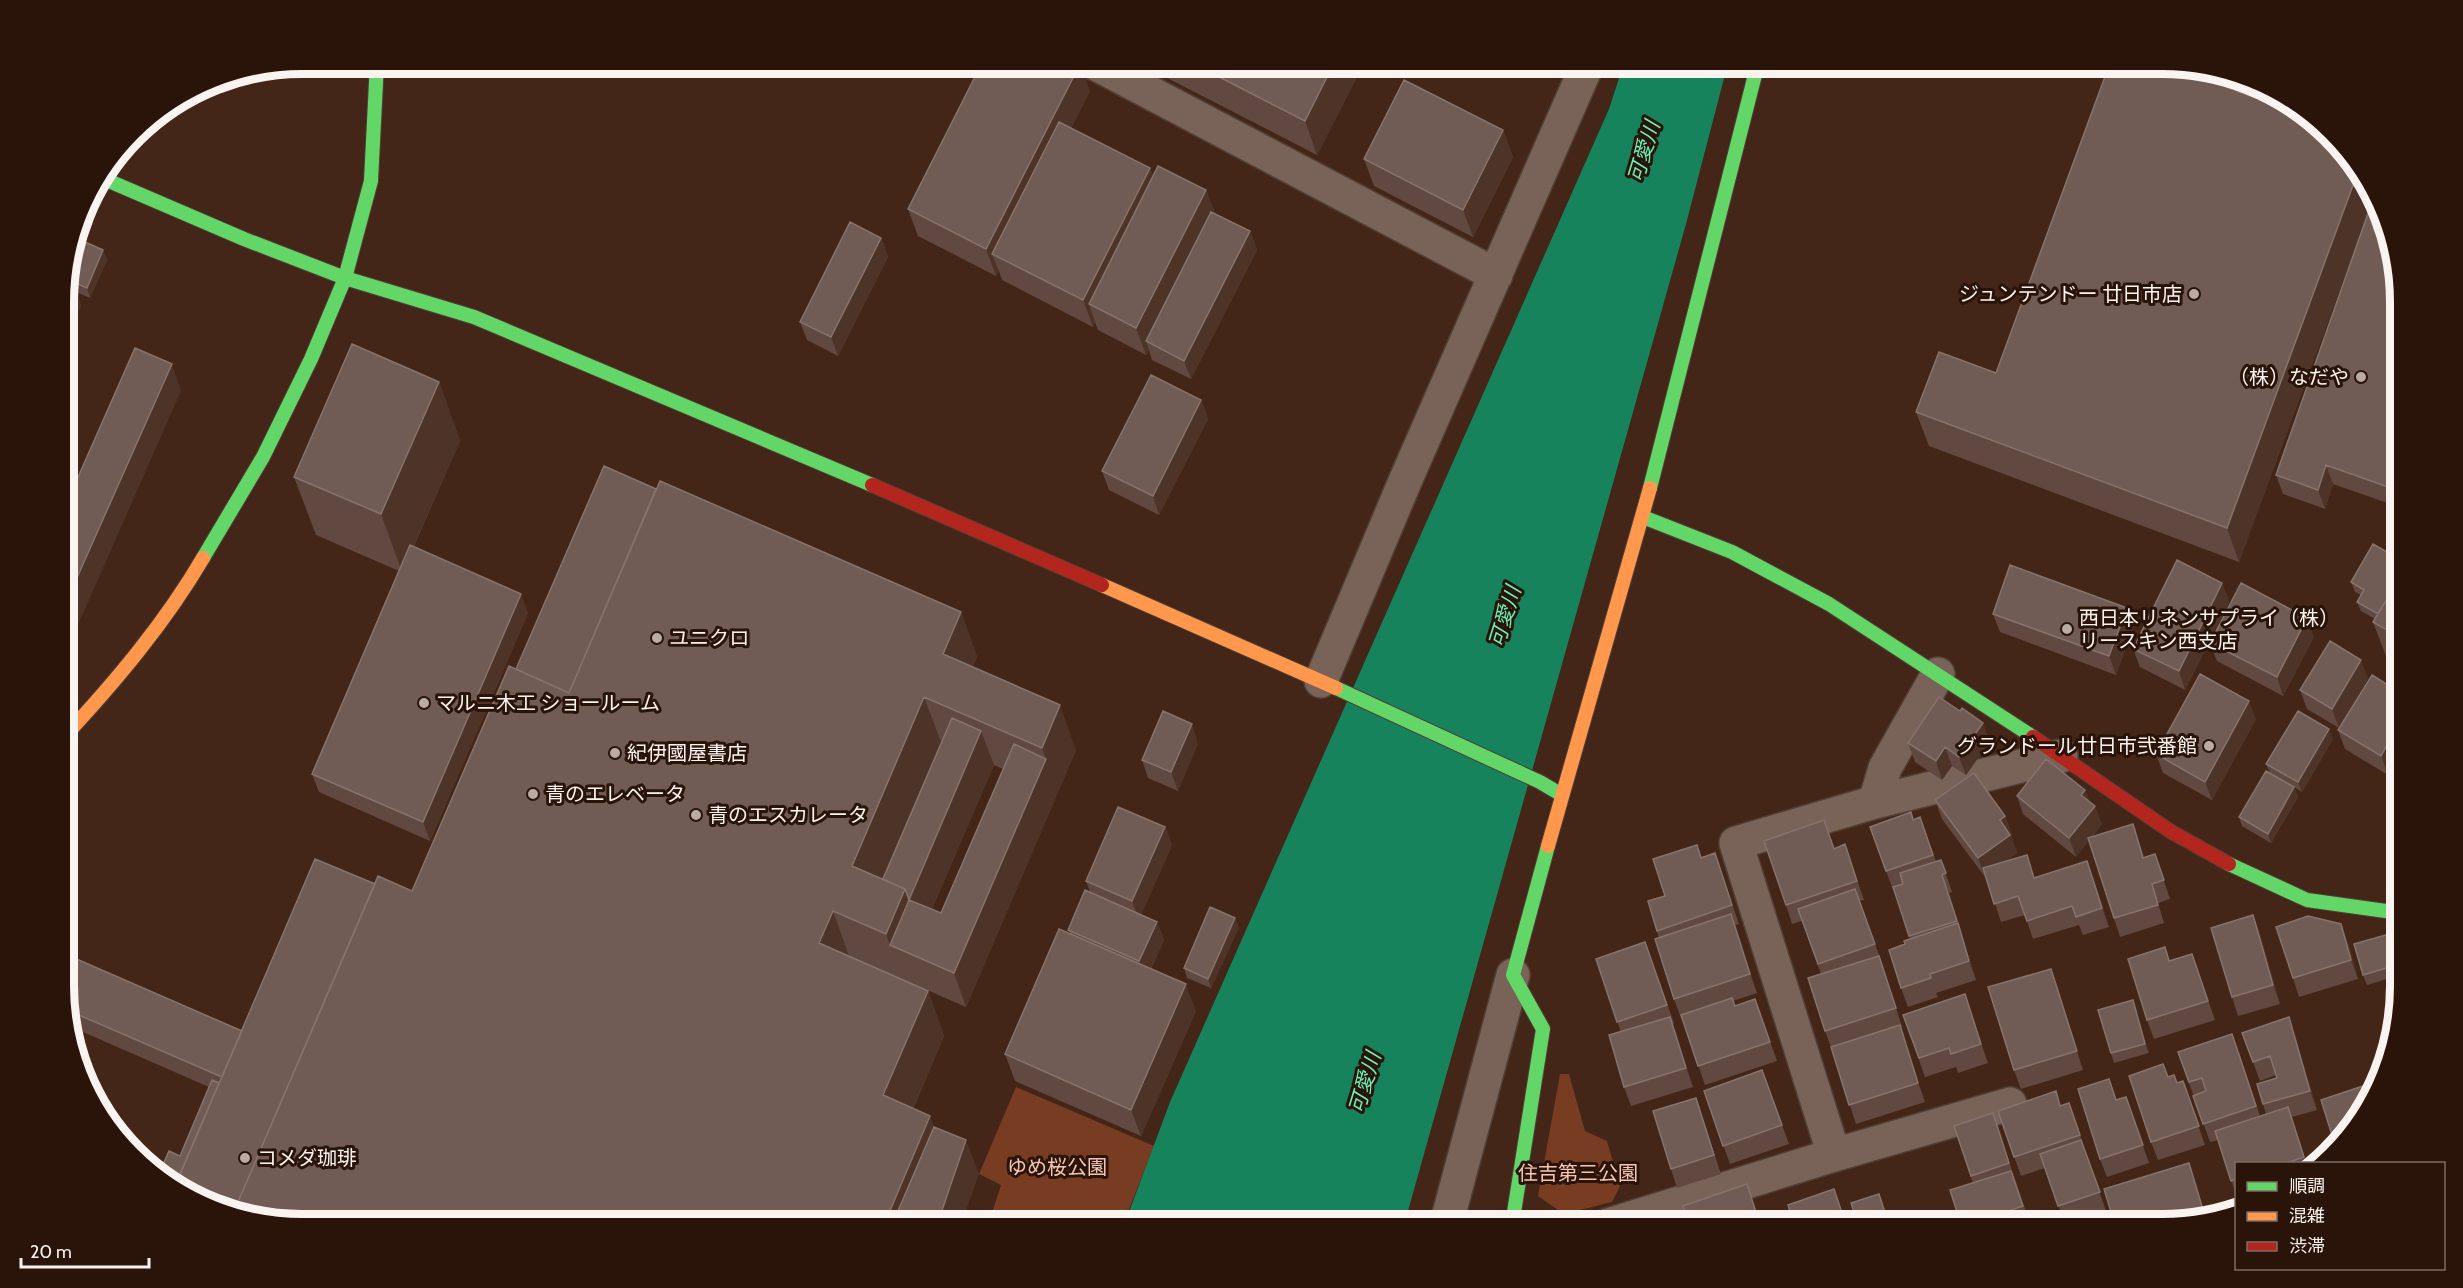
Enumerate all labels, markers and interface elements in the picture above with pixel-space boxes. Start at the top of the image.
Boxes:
water label: 可愛川 [1622,116,1665,186]
place label: ジュンテンドー 廿日市店 [1959,282,2182,306]
marker: ジュンテンドー 廿日市店 [2187,287,2201,301]
place label: （株）なだや [2229,365,2349,389]
marker: （株）なだや [2354,370,2368,384]
water label: 可愛川 [1483,581,1526,651]
place label: 西日本リネンサプライ（株） リースキン西支店 [2079,606,2339,653]
marker: 西日本リネンサプライ（株） リースキン西支店 [2060,622,2074,636]
place label: ユニクロ [669,626,749,650]
marker: ユニクロ [650,631,664,645]
place label: マルニ木工 ショールーム [436,691,660,715]
marker: マルニ木工 ショールーム [417,696,431,710]
place label: グランドール廿日市弐番館 [1957,734,2197,758]
marker: グランドール廿日市弐番館 [2202,739,2216,753]
place label: 紀伊國屋書店 [627,741,747,765]
marker: 紀伊國屋書店 [608,746,622,760]
place label: 青のエレベータ [545,782,685,806]
marker: 青のエレベータ [526,787,540,801]
place label: 青のエスカレータ [708,803,868,827]
marker: 青のエスカレータ [689,808,703,822]
water label: 可愛川 [1343,1047,1386,1117]
place label: コメダ珈琲 [257,1146,357,1170]
marker: コメダ珈琲 [238,1151,252,1165]
park label: ゆめ桜公園 [1007,1155,1107,1179]
park label: 住吉第三公園 [1518,1161,1638,1185]
legend [2235,1162,2445,1270]
text: 順調 [2289,1175,2325,1197]
text: 混雑 [2289,1205,2325,1227]
scale bar [21,1231,148,1269]
text: 渋滞 [2289,1235,2325,1257]
text: 20 m [30,1241,72,1263]

